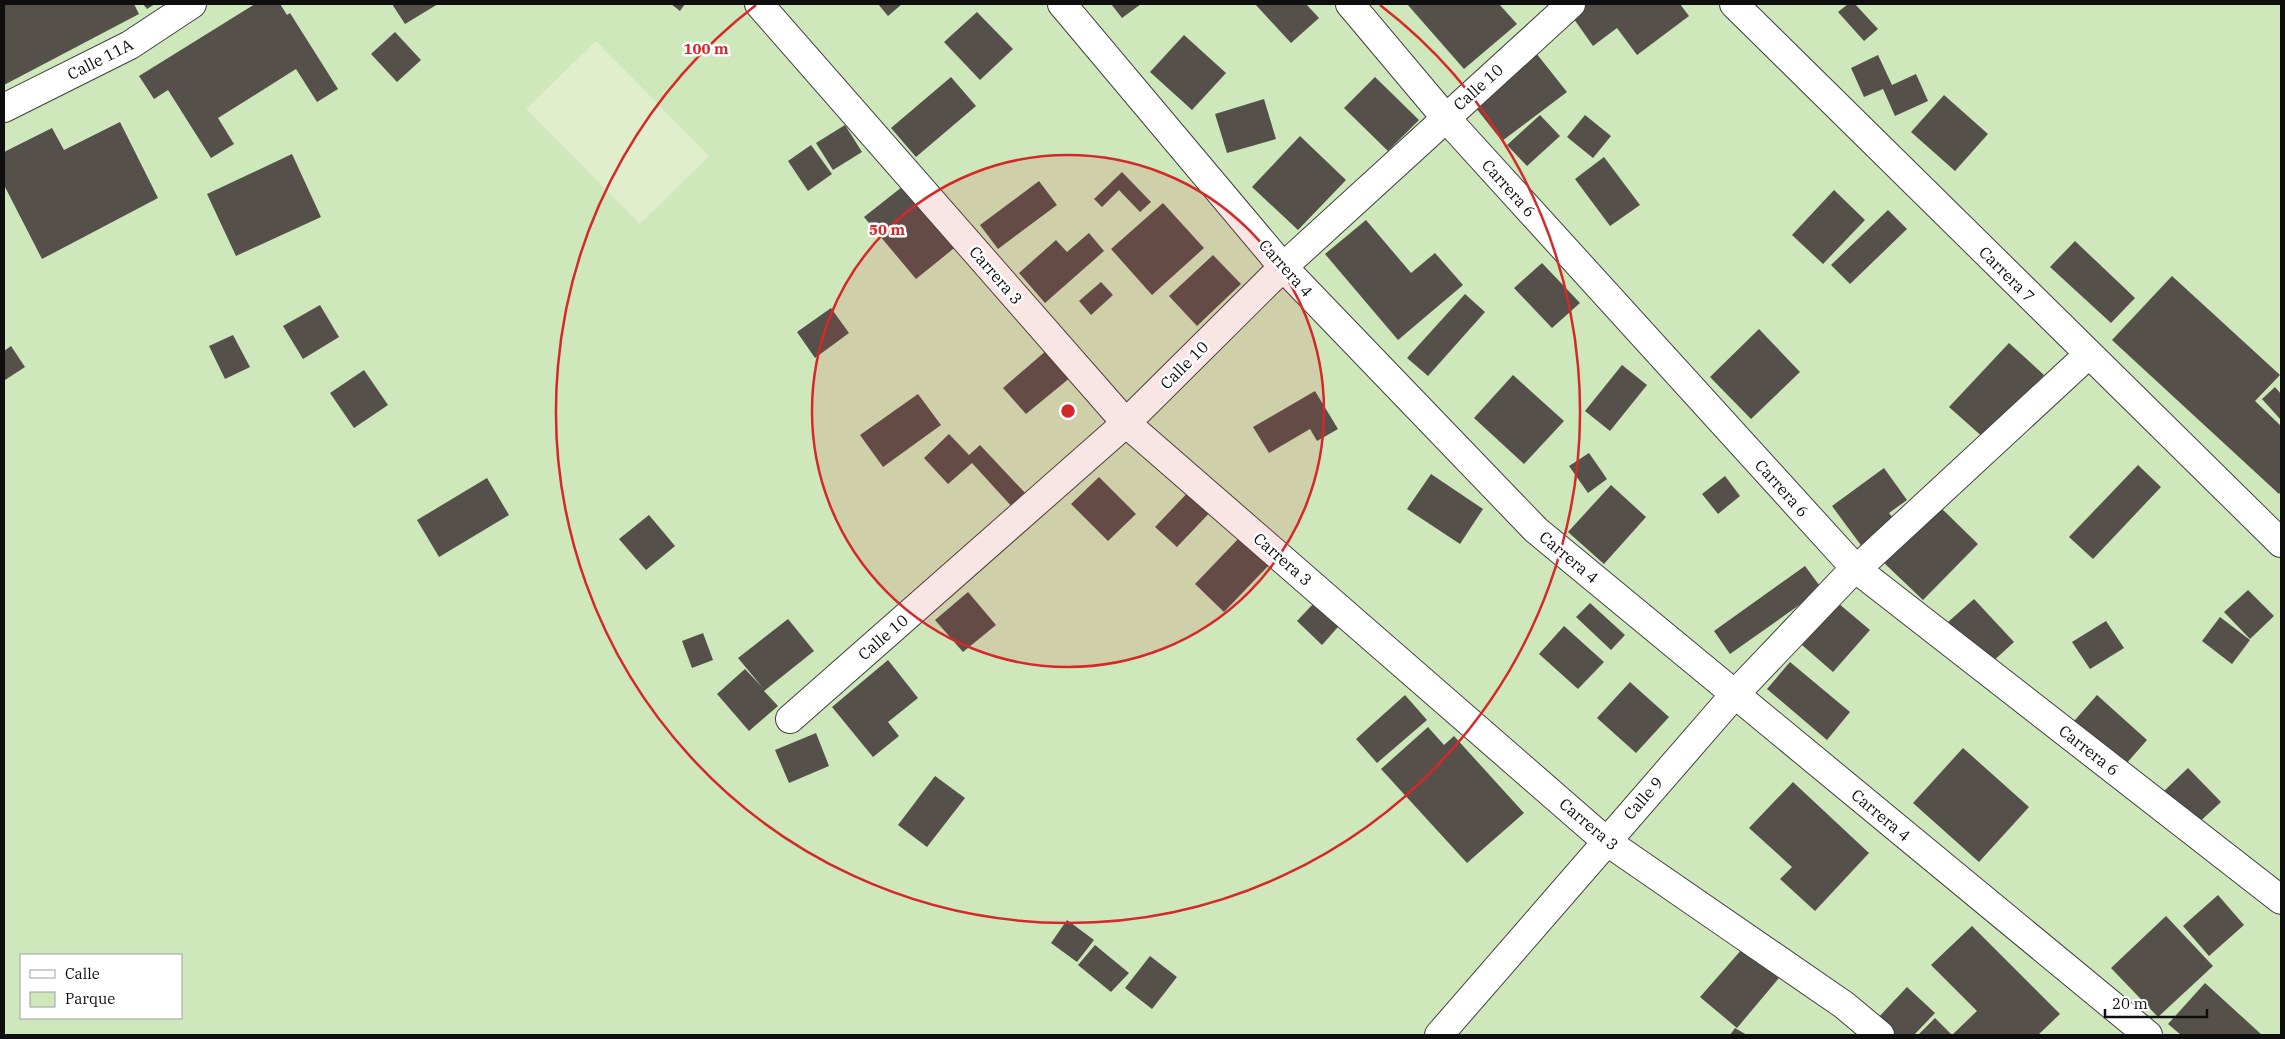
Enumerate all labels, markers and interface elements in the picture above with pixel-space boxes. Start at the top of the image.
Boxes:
street label: Calle 11A [64,34,136,84]
text: 100 m [683,39,729,58]
street label: Calle 10 [1449,59,1507,115]
street label: Carrera 6 [1478,155,1540,221]
text: 50 m [869,220,905,239]
street label: Carrera 4 [1255,235,1317,301]
street label: Carrera 3 [965,242,1027,308]
street label: Carrera 7 [1975,242,2039,306]
street label: Calle 10 [1156,337,1212,393]
centre of rings [1059,402,1077,420]
street label: Carrera 6 [1751,455,1813,521]
street label: Carrera 4 [1535,527,1603,587]
street label: Carrera 3 [1250,528,1316,590]
street label: Calle 10 [854,610,912,664]
street label: Carrera 6 [2055,720,2123,780]
street label: Calle 9 [1619,772,1667,824]
street label: Carrera 4 [1847,785,1915,845]
street label: Carrera 3 [1555,794,1623,854]
legend [20,954,182,1019]
text: Calle [65,964,100,983]
scale bar [2105,986,2208,1018]
text: Parque [65,989,115,1008]
text: 20 m [2112,994,2148,1013]

